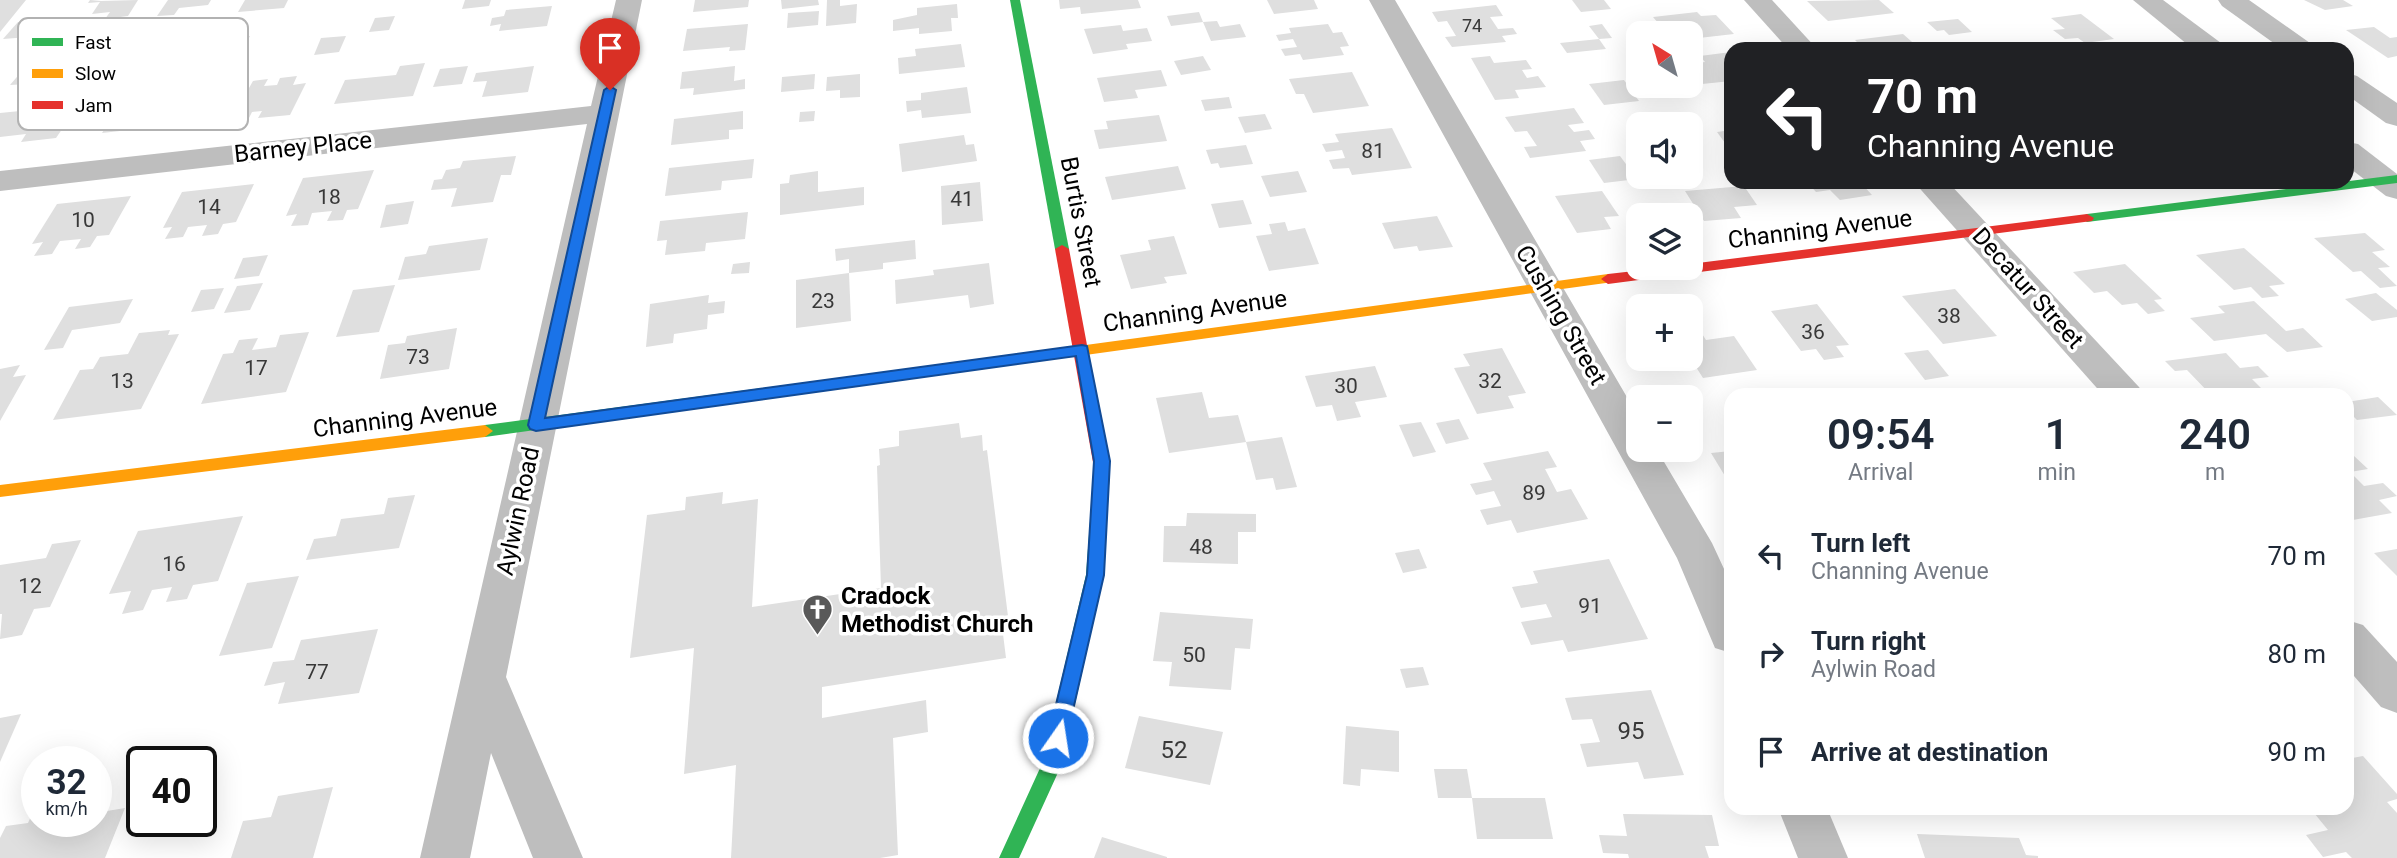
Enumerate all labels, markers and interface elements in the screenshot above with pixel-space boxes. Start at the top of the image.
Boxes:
house number: 74 [1462,15,1482,36]
legend [18,18,248,130]
pin [580,18,640,90]
north arrow [1626,21,1703,98]
map controls [1626,21,1703,462]
icon: arrive [591,29,629,67]
text: Fast [75,31,112,54]
text: Slow [75,62,116,85]
text: 70 m [1867,68,1978,125]
icon: left [1752,70,1843,161]
text: Jam [75,94,112,117]
button: sound [1626,112,1703,189]
street label: Barney Place [233,126,373,168]
text: Channing Avenue [1867,127,2114,165]
house number: 81 [1361,139,1385,163]
street label: Burtis Street [1055,154,1107,290]
house number: 18 [317,185,341,209]
house number: 41 [950,187,974,211]
house number: 14 [197,195,221,219]
button: layers [1626,203,1703,280]
street label: Channing Avenue [1726,204,1914,254]
house number: 10 [71,208,95,232]
street label: Decatur Street [1967,222,2090,354]
street label: Cushing Street [1510,240,1612,390]
street label: Channing Avenue [1101,284,1289,338]
house number: 23 [811,289,835,313]
button: + [1626,294,1703,371]
house number: 38 [1937,304,1961,328]
house number: 36 [1801,320,1825,344]
house number: 73 [406,345,430,369]
house number: 17 [244,356,268,380]
house number: 13 [110,369,134,393]
house number: 32 [1478,369,1502,393]
house number: 30 [1334,374,1358,398]
button: − [1626,385,1703,462]
street label: Channing Avenue [311,393,499,443]
text: 09:54 [1827,410,1934,459]
text: 1 [2045,410,2069,459]
text: 240 [2179,410,2251,459]
street label: Aylwin Road [491,444,545,578]
text: Arrival [1848,459,1913,486]
text: min [2037,459,2076,486]
text: m [2205,459,2225,486]
house number: 89 [1522,481,1546,505]
text: Turn left [1811,528,1910,558]
house number: 48 [1189,535,1213,559]
icon: left [1752,537,1790,575]
text: 70 m [2268,541,2326,571]
house number: 16 [162,552,186,576]
text: Channing Avenue [1811,558,1989,585]
house number: 12 [18,574,42,598]
place label: Cradock Methodist Church [841,582,1033,638]
church icon: Cradock Methodist Church [801,593,835,637]
house number: 91 [1578,594,1602,618]
text: Turn right [1811,626,1926,656]
icon: right [1752,635,1790,673]
text: 80 m [2268,639,2326,669]
house number: 50 [1182,643,1206,667]
text: Aylwin Road [1811,656,1936,683]
house number: 77 [305,660,329,684]
position arrow [1021,701,1095,775]
house number: 95 [1618,717,1644,745]
icon: arrive [1752,733,1790,771]
house number: 52 [1161,736,1187,764]
text: Arrive at destination [1811,737,2048,767]
text: 90 m [2268,737,2326,767]
speed limit sign: 40 [126,746,217,837]
text: 32 [46,762,87,803]
text: km/h [45,798,88,819]

